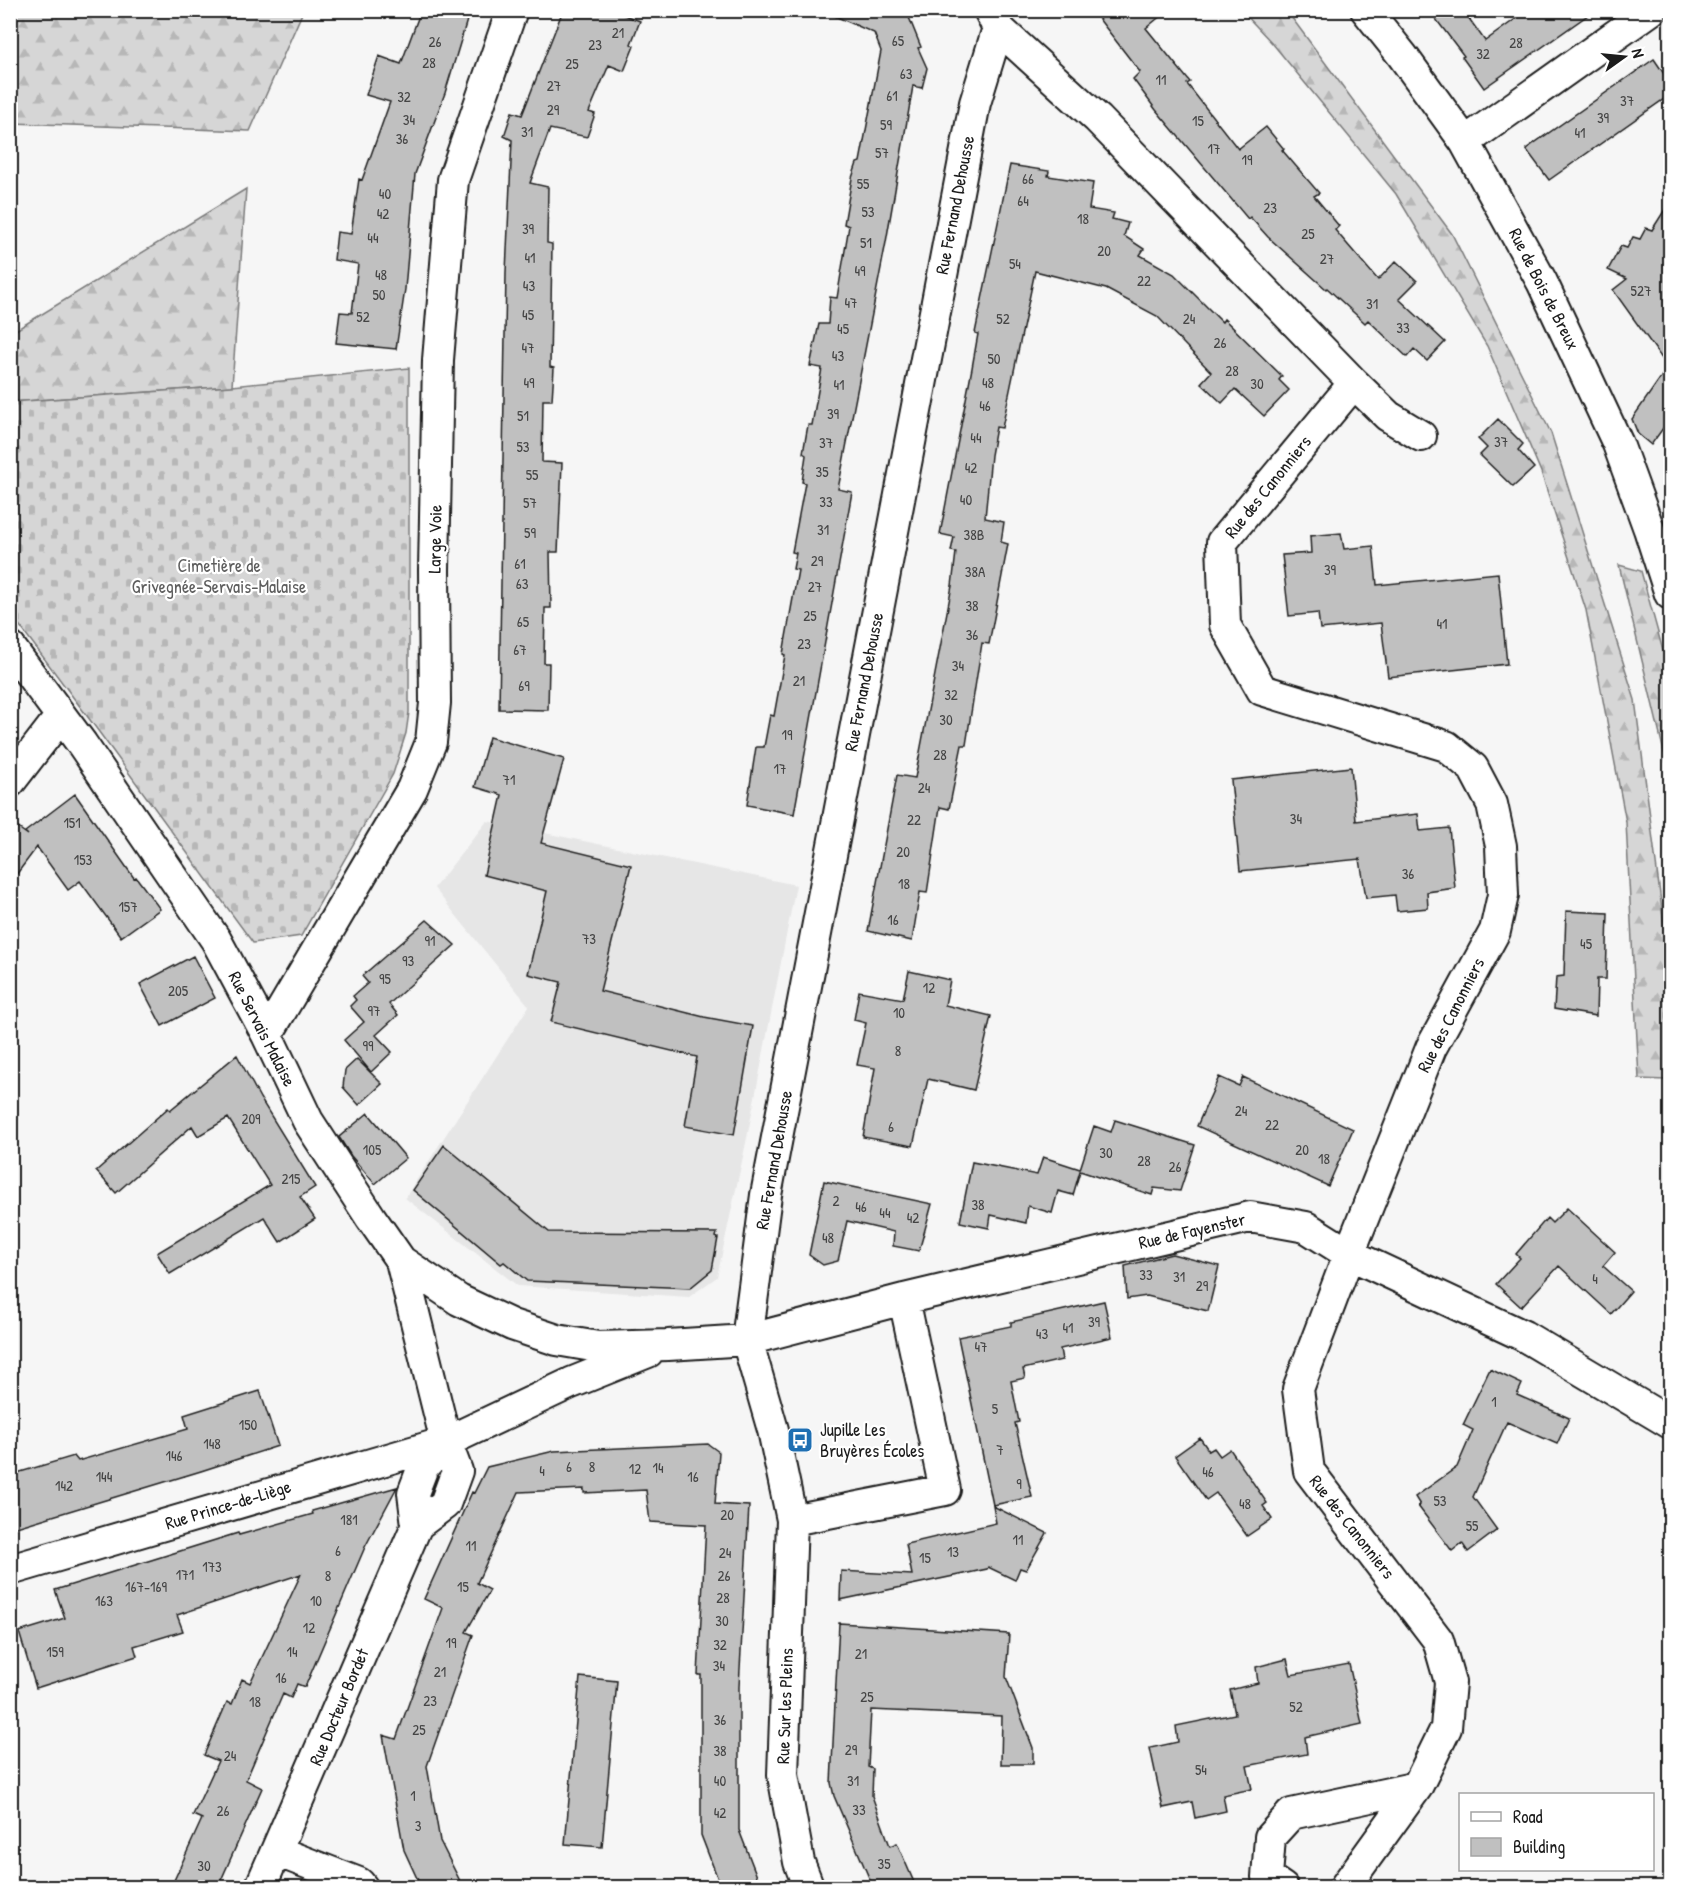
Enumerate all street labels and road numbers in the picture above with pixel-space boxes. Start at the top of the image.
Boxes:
street label: Rue Fernand Dehousse [929,133,980,276]
street label: Rue de Bois de Breux [1503,224,1586,354]
street label: Rue des Canonniers [1218,430,1317,543]
street label: Large Voie [421,504,448,573]
street label: Rue Fernand Dehousse [838,610,889,753]
street label: Rue des Canonniers [1411,953,1490,1076]
street label: Rue Servais Malaise [223,967,302,1091]
street label: Rue Fernand Dehousse [749,1088,798,1231]
street label: Rue de Fayenster [1136,1206,1248,1255]
street label: Rue des Canonniers [1304,1470,1401,1584]
street label: Rue Prince-de-Liège [162,1474,294,1536]
street label: Rue Docteur Bordet [303,1644,375,1769]
street label: Rue Sur les Pleins [770,1648,799,1764]

